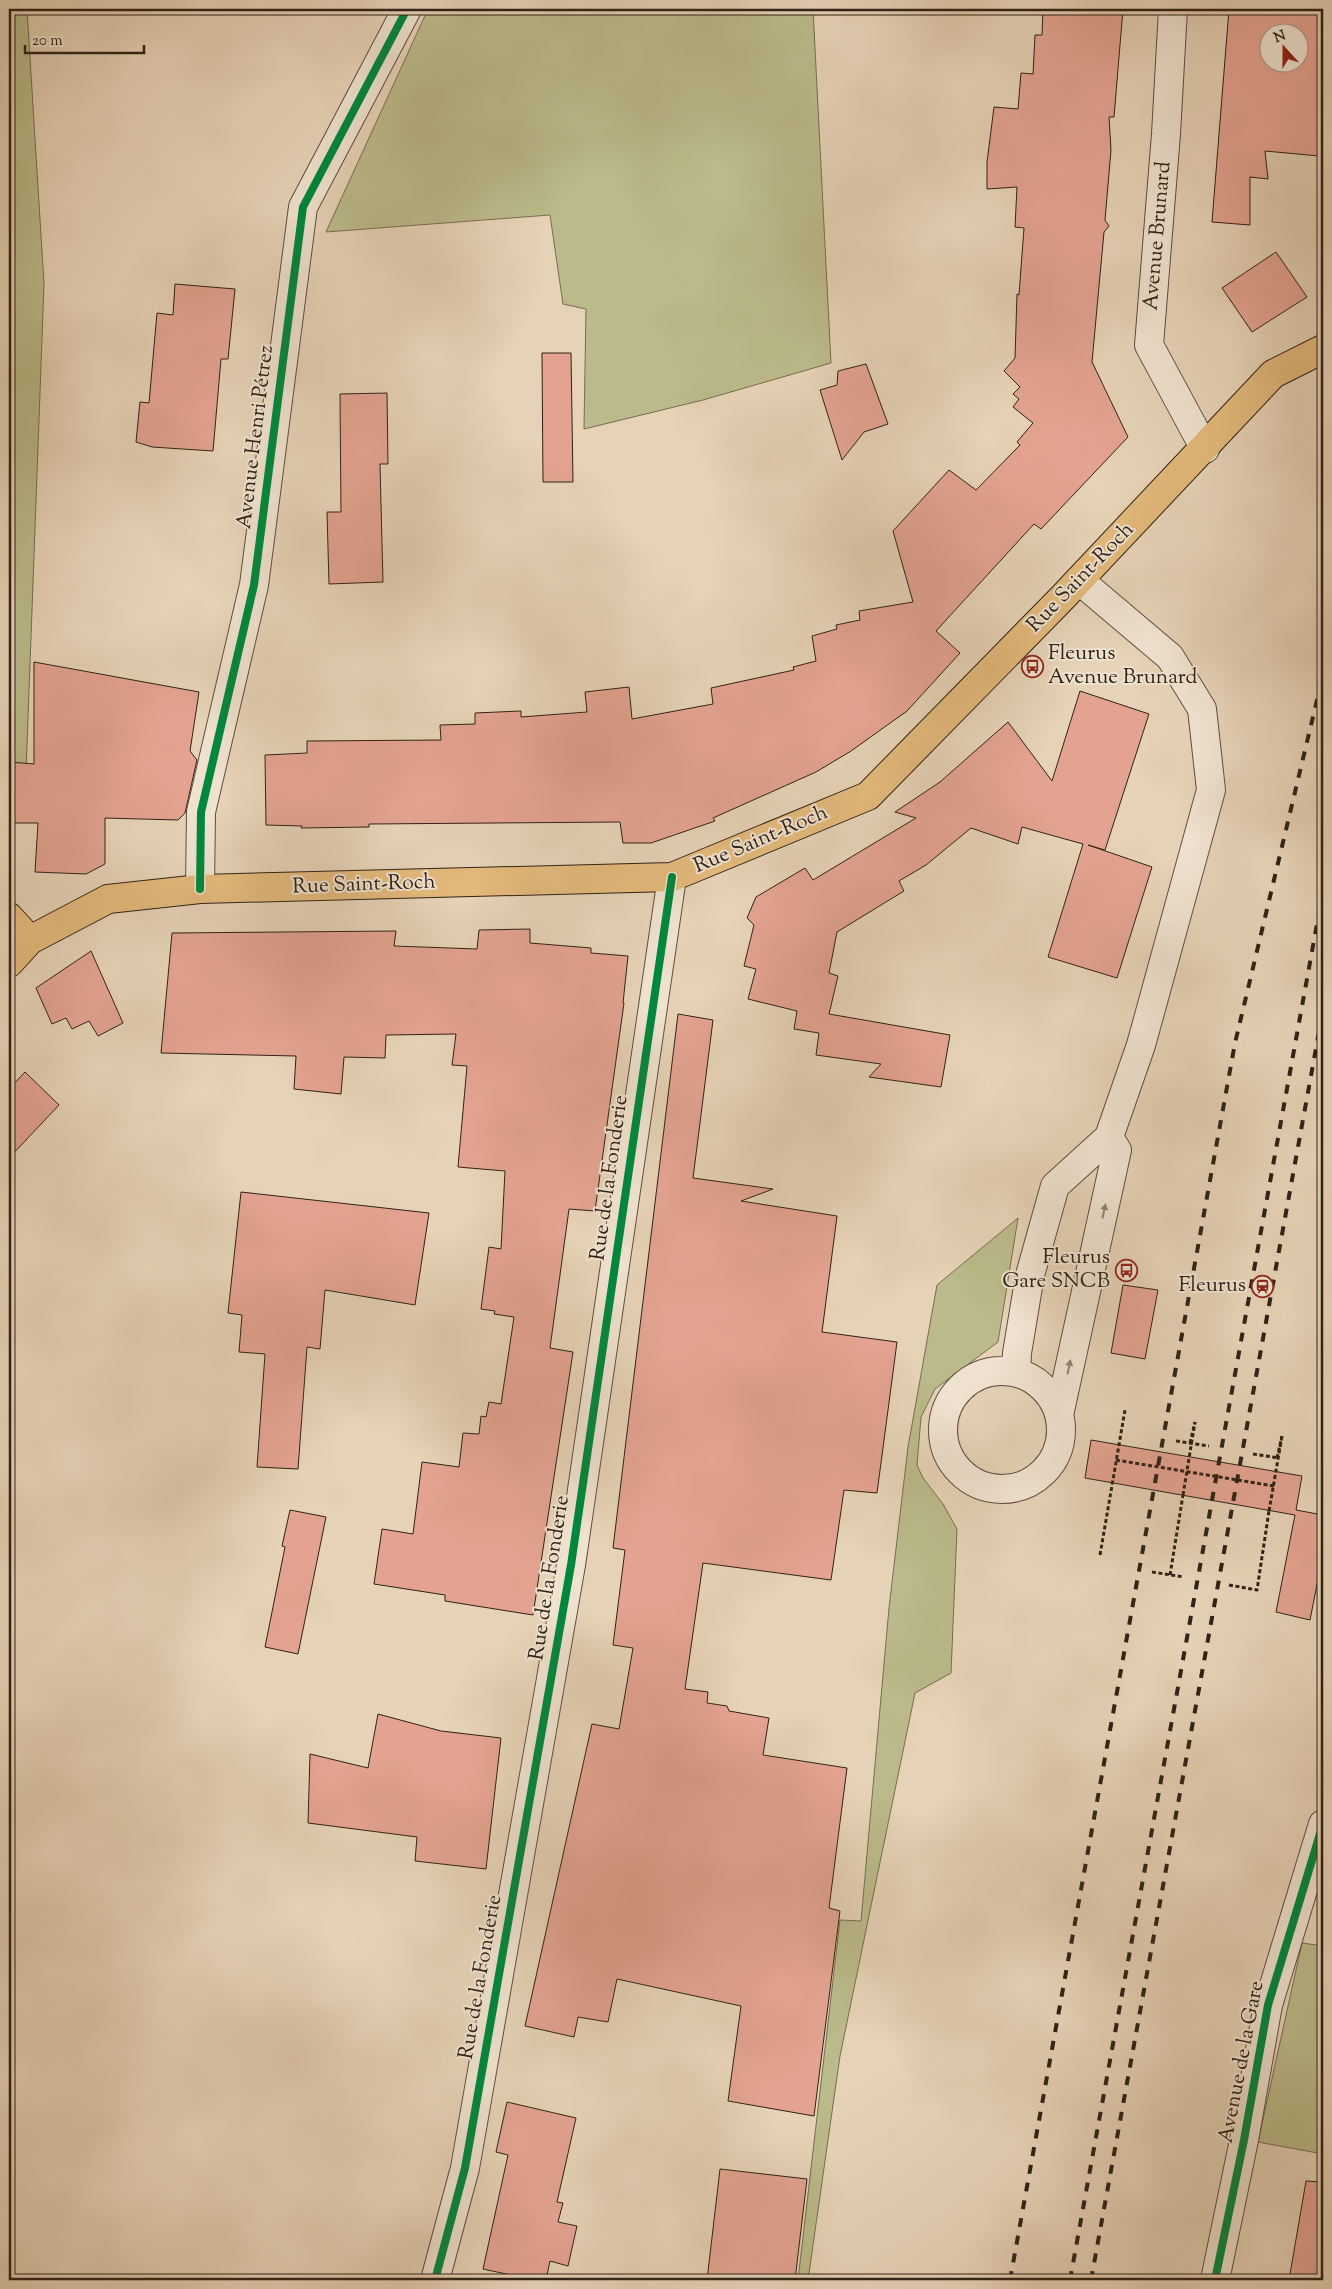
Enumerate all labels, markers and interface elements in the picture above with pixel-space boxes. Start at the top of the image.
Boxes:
scale bar [25,22,144,54]
north arrow [1260,22,1310,72]
text: N [1271,26,1289,49]
text: 20 m [32,31,63,52]
street label: Avenue Brunard [1137,160,1179,312]
street label: Avenue Henri Pétrez [230,343,282,531]
street label: Rue Saint-Roch [1020,516,1142,640]
place label: Fleurus Avenue Brunard [1048,639,1198,693]
bus stop icon: Fleurus Avenue Brunard [1020,654,1044,678]
street label: Rue Saint-Roch [689,798,833,882]
street label: Rue Saint-Roch [292,868,436,902]
street label: Rue de la Fonderie [584,1093,636,1263]
one-way arrow [1100,1204,1108,1219]
place label: Fleurus Gare SNCB [1002,1243,1110,1297]
bus stop icon: Fleurus Gare SNCB [1114,1258,1138,1282]
place label: Fleurus [1179,1271,1246,1301]
station icon: Fleurus [1250,1274,1274,1298]
one-way arrow [1066,1359,1074,1375]
street label: Rue de la Fonderie [522,1493,578,1663]
street label: Rue de la Fonderie [452,1892,510,2062]
street label: Avenue de la Gare [1212,1978,1272,2146]

